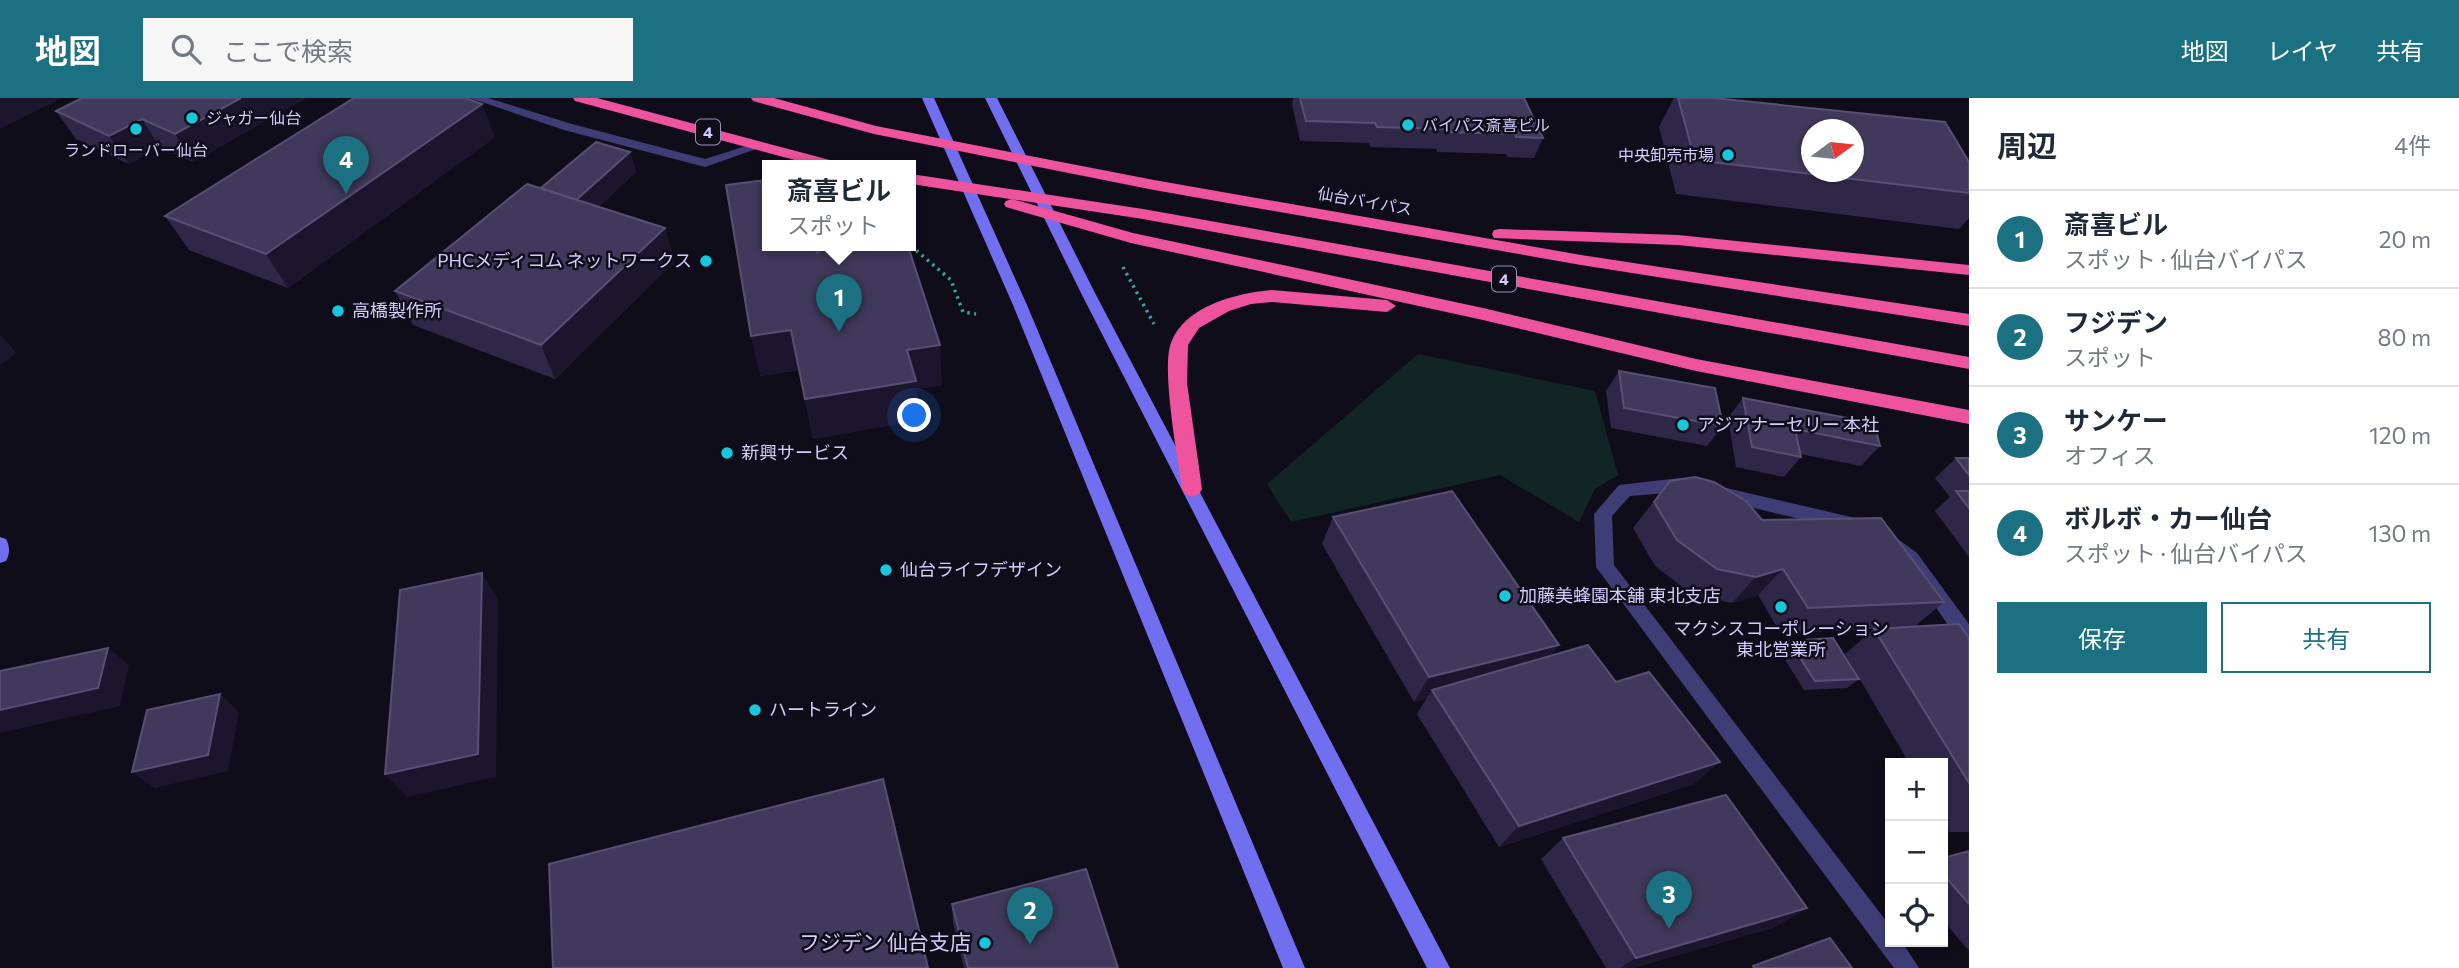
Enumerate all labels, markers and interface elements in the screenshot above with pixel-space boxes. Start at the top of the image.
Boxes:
search box [143,18,633,81]
text: 地図 [35,29,101,70]
icon: search [167,30,205,68]
text: ここで検索 [223,35,353,66]
text: 地図 [2181,36,2229,65]
text: レイヤ [2267,36,2338,65]
text: 共有 [2376,36,2424,65]
place label: ジャガー仙台 [206,108,301,127]
marker: ジャガー仙台 [184,110,200,126]
place label: バイパス斎喜ビル [1422,115,1550,134]
marker: バイパス斎喜ビル [1400,117,1416,133]
north arrow [1801,119,1864,182]
road number: 4 [696,120,720,144]
marker: ランドローバー仙台 [128,121,144,137]
text: 周辺 [1997,126,2057,163]
text: 4件 [2394,131,2431,159]
pin: 4 [323,136,369,194]
place label: ランドローバー仙台 [64,140,208,159]
place label: 中央卸売市場 [1618,145,1714,164]
marker: 中央卸売市場 [1720,147,1736,163]
popup [762,160,916,251]
text: 斎喜ビル [787,174,891,205]
street label: 仙台バイパス [1316,183,1414,218]
text: 斎喜ビル [2064,208,2168,239]
text: スポット [787,211,879,239]
text: 1 [2015,225,2025,253]
text: 20 m [2379,225,2431,253]
text: スポット · 仙台バイパス [2064,245,2308,273]
place label: PHCメディコム ネットワークス [437,249,692,271]
marker: PHCメディコム ネットワークス [698,253,714,269]
road number: 4 [1492,266,1516,292]
pin: 1 [816,274,862,332]
place label: 高橋製作所 [352,299,442,321]
marker: 高橋製作所 [330,303,346,319]
text: フジデン [2064,306,2168,337]
text: 2 [2013,323,2027,351]
text: 80 m [2378,323,2431,351]
text: スポット [2064,343,2156,371]
your location [897,398,931,432]
text: サンケー [2064,404,2168,435]
place label: アジアナーセリー 本社 [1697,413,1879,435]
marker: アジアナーセリー 本社 [1675,417,1691,433]
text: 3 [2013,421,2027,449]
text: 120 m [2369,421,2431,449]
place label: 新興サービス [741,441,849,463]
text: オフィス [2064,441,2156,469]
marker: 新興サービス [719,445,735,461]
text: ボルボ・カー仙台 [2064,502,2272,533]
text: 4 [2013,519,2027,547]
text: 130 m [2369,519,2431,547]
text: スポット · 仙台バイパス [2064,539,2308,567]
place label: 仙台ライフデザイン [900,558,1062,580]
marker: 仙台ライフデザイン [878,562,894,578]
place label: 加藤美蜂園本舗 東北支店 [1519,584,1720,606]
marker: 加藤美蜂園本舗 東北支店 [1497,588,1513,604]
marker: マクシスコーポレーション 東北営業所 [1773,599,1789,615]
button: 保存 [1997,602,2207,673]
button: 共有 [2221,602,2431,673]
place label: マクシスコーポレーション 東北営業所 [1673,617,1889,660]
place label: ハートライン [769,698,877,720]
marker: ハートライン [747,702,763,718]
map controls [1885,758,1948,947]
button: + [1885,758,1948,821]
button: − [1885,821,1948,884]
pin: 3 [1646,871,1692,929]
button: locate [1885,884,1948,947]
pin: 2 [1007,887,1053,945]
place label: フジデン 仙台支店 [799,929,971,954]
marker: フジデン 仙台支店 [977,935,993,951]

